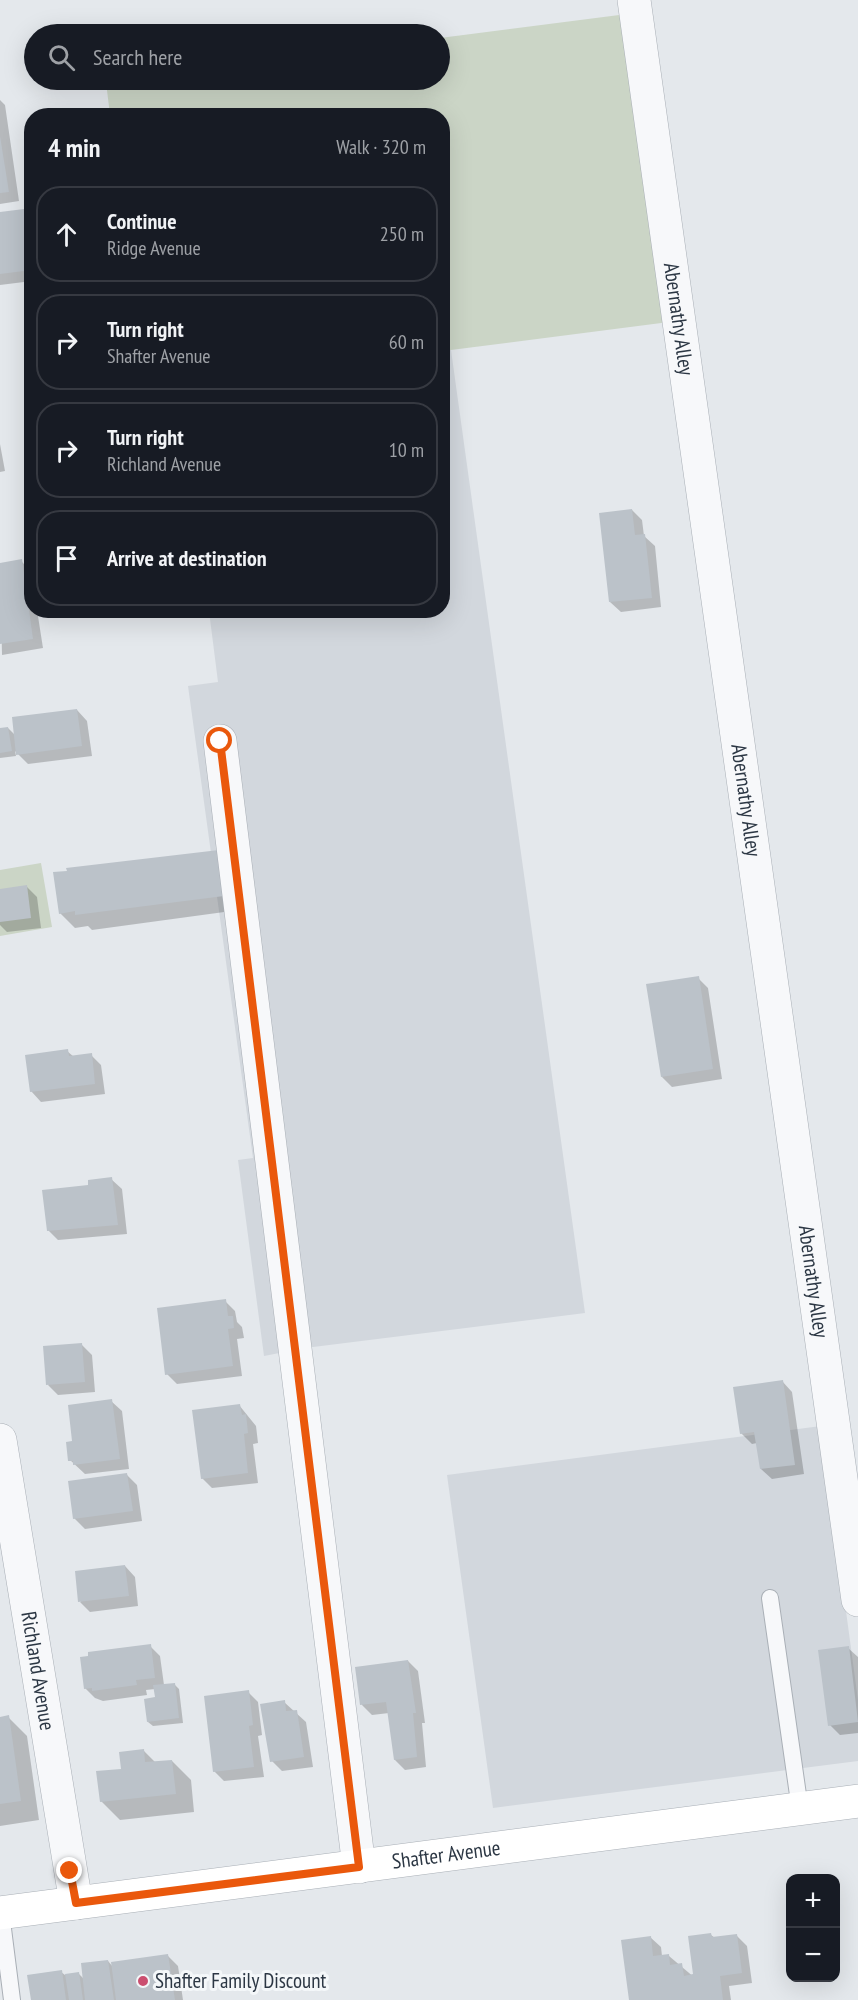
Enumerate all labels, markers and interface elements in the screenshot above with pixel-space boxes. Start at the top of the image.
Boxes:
search box [24,24,450,90]
icon: search [45,41,78,74]
text: Search here [93,43,182,71]
text: 4 min [48,131,101,164]
text: Walk · 320 m [336,134,426,160]
text: Continue [107,207,177,235]
icon: ahead [50,218,83,251]
text: 250 m [380,221,424,247]
text: Ridge Avenue [107,235,201,261]
street label: Abernathy Alley [658,261,700,377]
text: Turn right [107,315,184,343]
icon: right [50,326,83,359]
text: 60 m [389,329,424,355]
text: Shafter Avenue [107,343,211,369]
text: Turn right [107,423,184,451]
icon: right [50,434,83,467]
text: 10 m [389,437,424,463]
text: Richland Avenue [107,451,221,477]
icon: arrive [50,542,83,575]
text: Arrive at destination [107,544,267,572]
route start [206,727,232,753]
street label: Abernathy Alley [725,742,768,858]
street label: Abernathy Alley [793,1223,835,1340]
street label: Richland Avenue [15,1609,61,1732]
street label: Shafter Avenue [390,1834,502,1875]
route end [56,1857,82,1883]
map controls [786,1874,840,1982]
button: + [786,1874,840,1928]
button: − [786,1928,840,1982]
place label: Shafter Family Discount [155,1967,326,1994]
marker: Shafter Family Discount [136,1974,150,1988]

